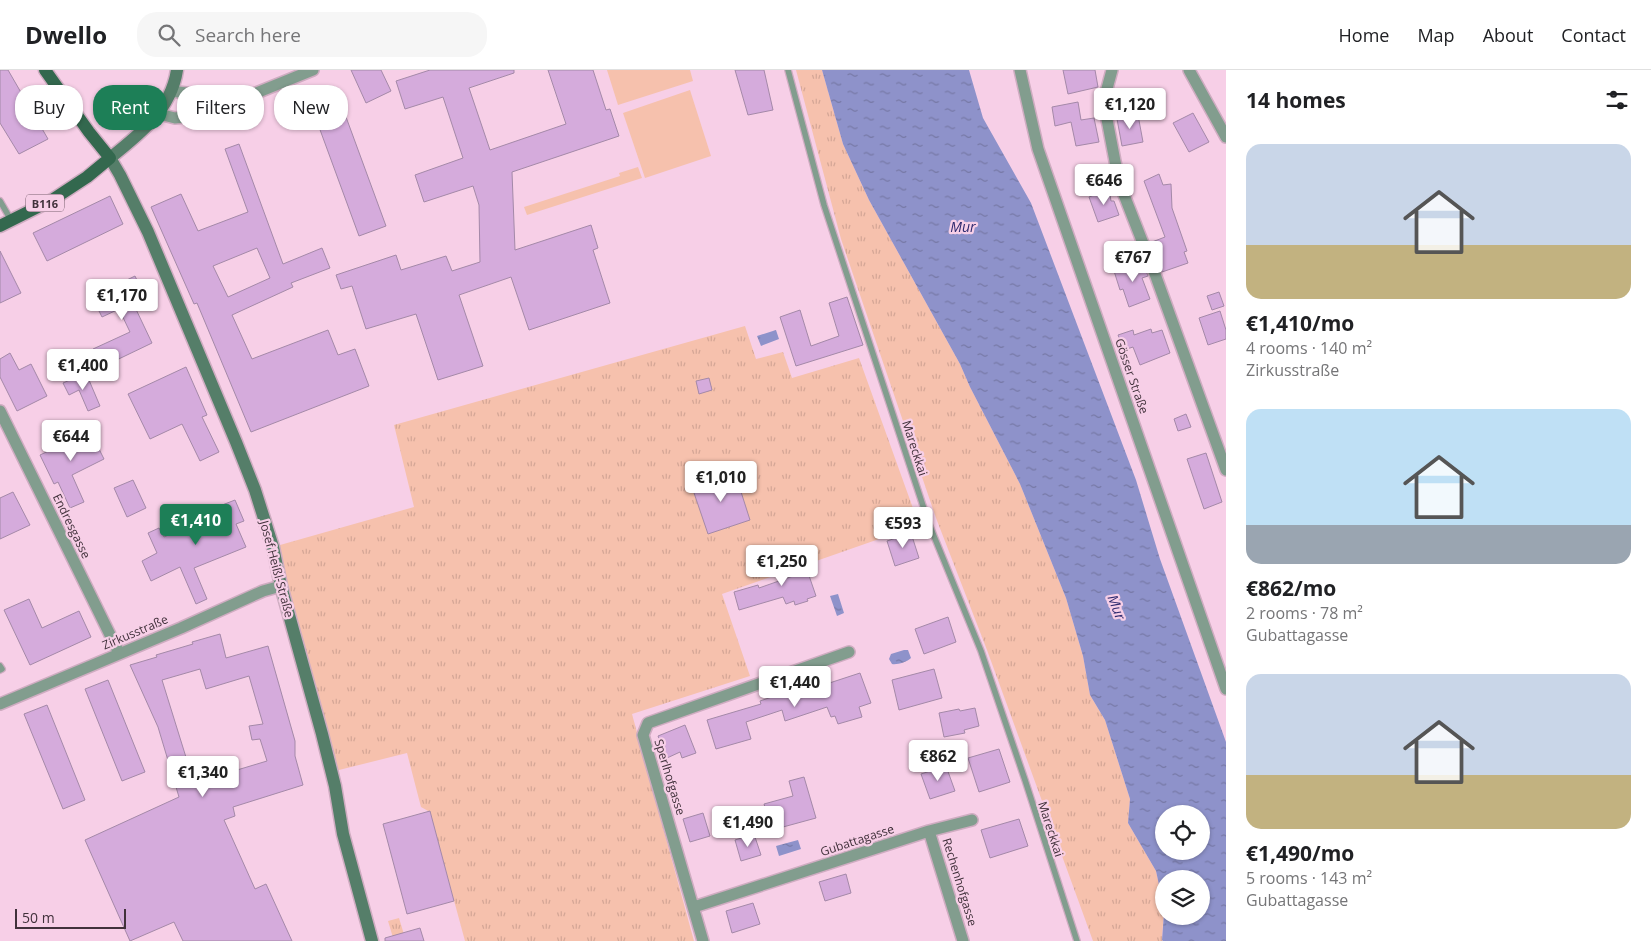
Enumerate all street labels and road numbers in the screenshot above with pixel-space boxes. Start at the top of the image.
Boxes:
road number: B116 [26,195,64,212]
street label: Gösser Straße [1111,336,1153,416]
street label: Mareckkai [898,418,932,478]
street label: Endresgasse [49,491,95,561]
street label: Josef Heißl-Straße [256,518,298,620]
street label: Zirkusstraße [99,610,171,653]
street label: Sperlhofgasse [650,737,690,817]
street label: Mareckkai [1034,799,1068,859]
street label: Gubattagasse [818,820,896,860]
street label: Rechenhofgasse [939,836,982,928]

